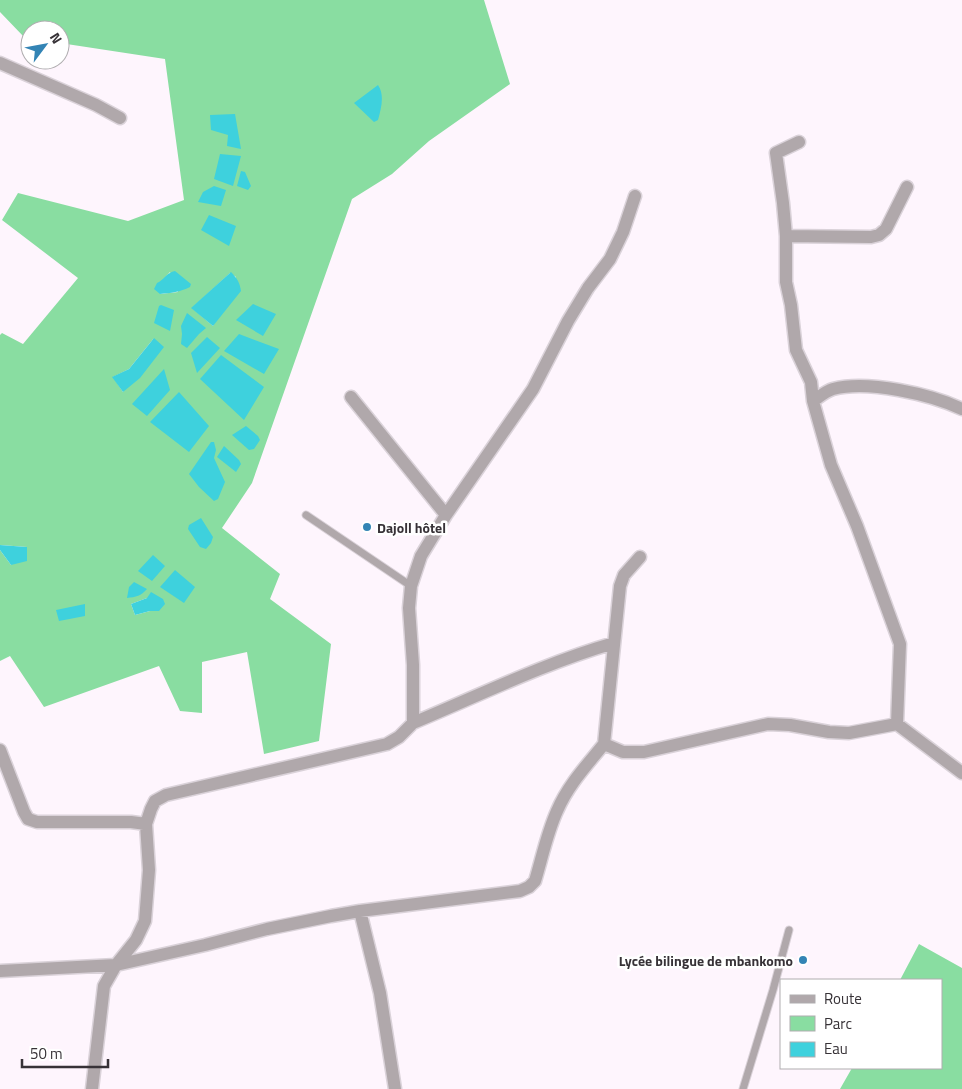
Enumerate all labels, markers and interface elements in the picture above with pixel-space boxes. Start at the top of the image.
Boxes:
north arrow [20,20,70,70]
text: N [45,28,68,48]
place label: Dajoll hôtel [377,517,446,538]
marker: Dajoll hôtel [361,521,373,533]
place label: Lycée bilingue de mbankomo [619,950,793,971]
marker: Lycée bilingue de mbankomo [797,954,809,966]
legend [780,979,942,1069]
text: Route [824,987,862,1010]
text: Parc [824,1012,852,1035]
scale bar [22,1036,109,1068]
text: Eau [824,1037,848,1060]
text: 50 m [30,1042,63,1065]

